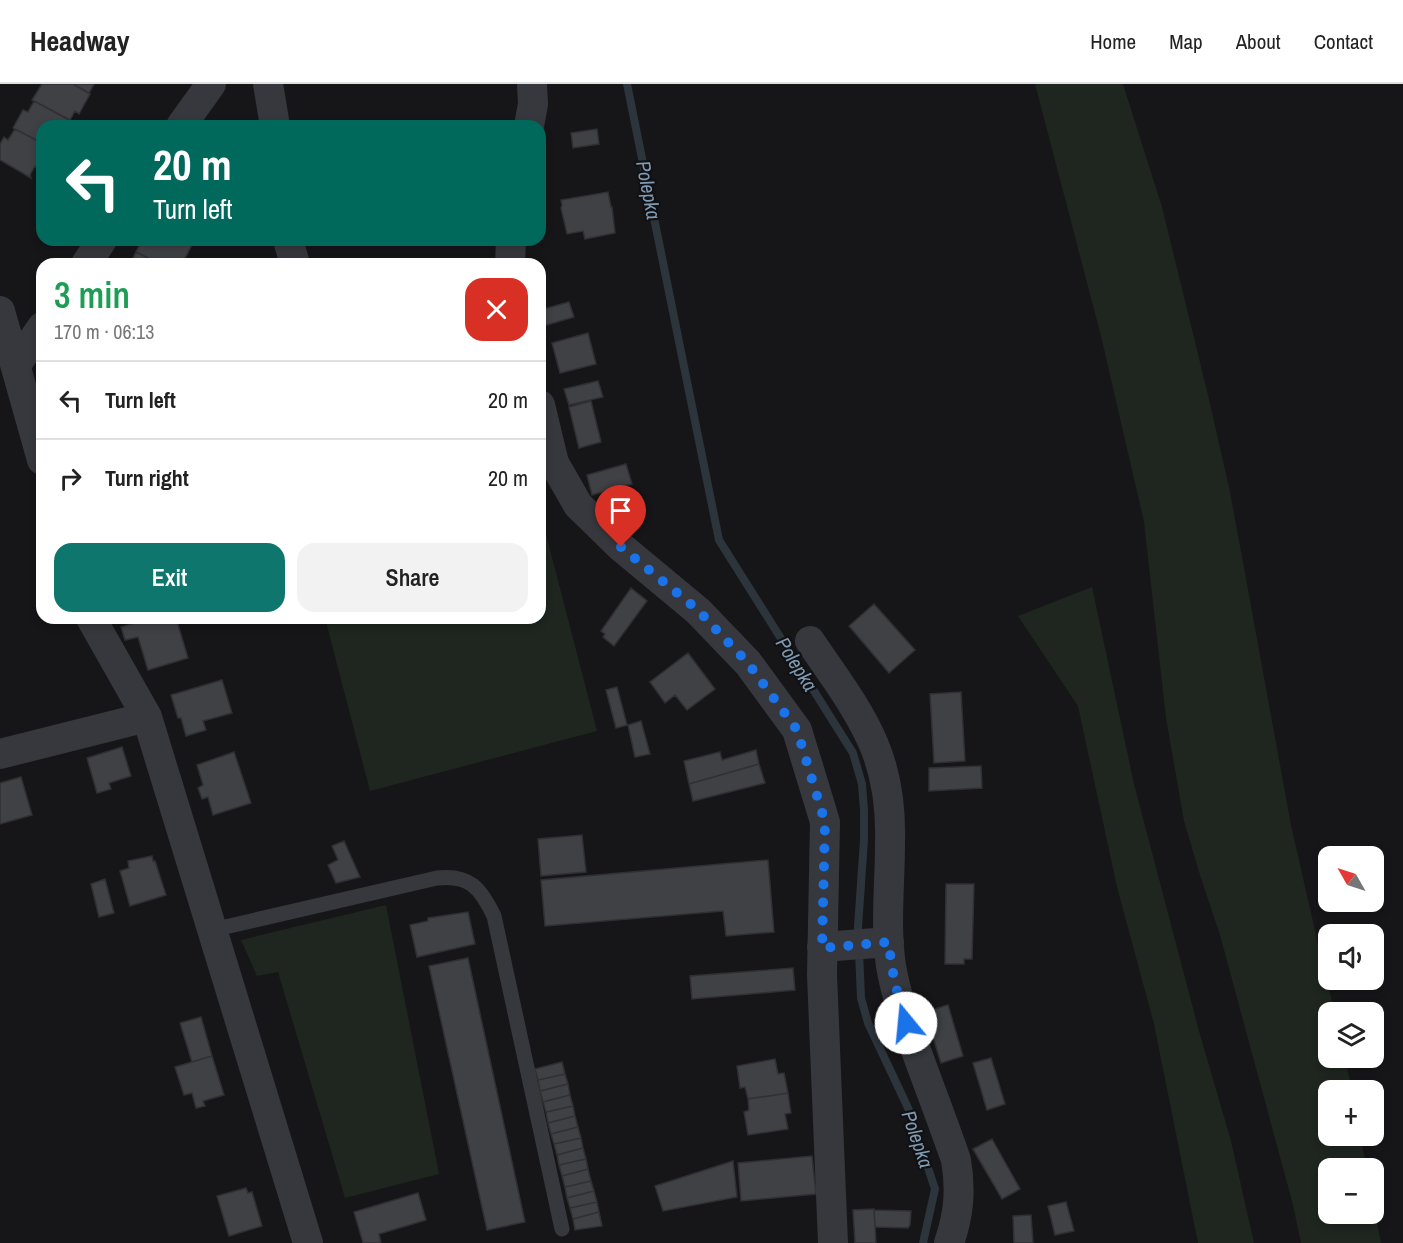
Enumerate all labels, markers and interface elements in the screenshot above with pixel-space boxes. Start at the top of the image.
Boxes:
text: Headway [30,22,130,60]
text: Home [1090,27,1136,56]
text: Map [1169,27,1203,56]
text: About [1236,27,1281,56]
text: Contact [1314,27,1373,56]
text: 20 m [153,137,232,193]
icon: left [54,144,132,222]
water label: Polepka [630,158,668,222]
text: Turn left [153,191,232,227]
text: 3 min [54,271,130,319]
button: close [465,278,528,341]
text: 170 m · 06:13 [54,318,154,345]
icon: left [54,384,87,417]
text: Turn left [105,385,176,415]
text: 20 m [488,385,528,415]
icon: right [54,462,87,495]
text: Turn right [105,463,189,493]
text: 20 m [488,463,528,493]
pin [595,485,646,547]
icon: arrive [604,494,637,527]
button: Exit [54,543,285,612]
button: Share [297,543,528,612]
water label: Polepka [770,632,824,696]
north arrow [1318,846,1384,912]
map controls [1318,846,1384,1224]
button: sound [1318,924,1384,990]
position arrow [874,991,938,1055]
button: layers [1318,1002,1384,1068]
button: + [1318,1080,1384,1146]
water label: Polepka [896,1107,940,1171]
button: − [1318,1158,1384,1224]

